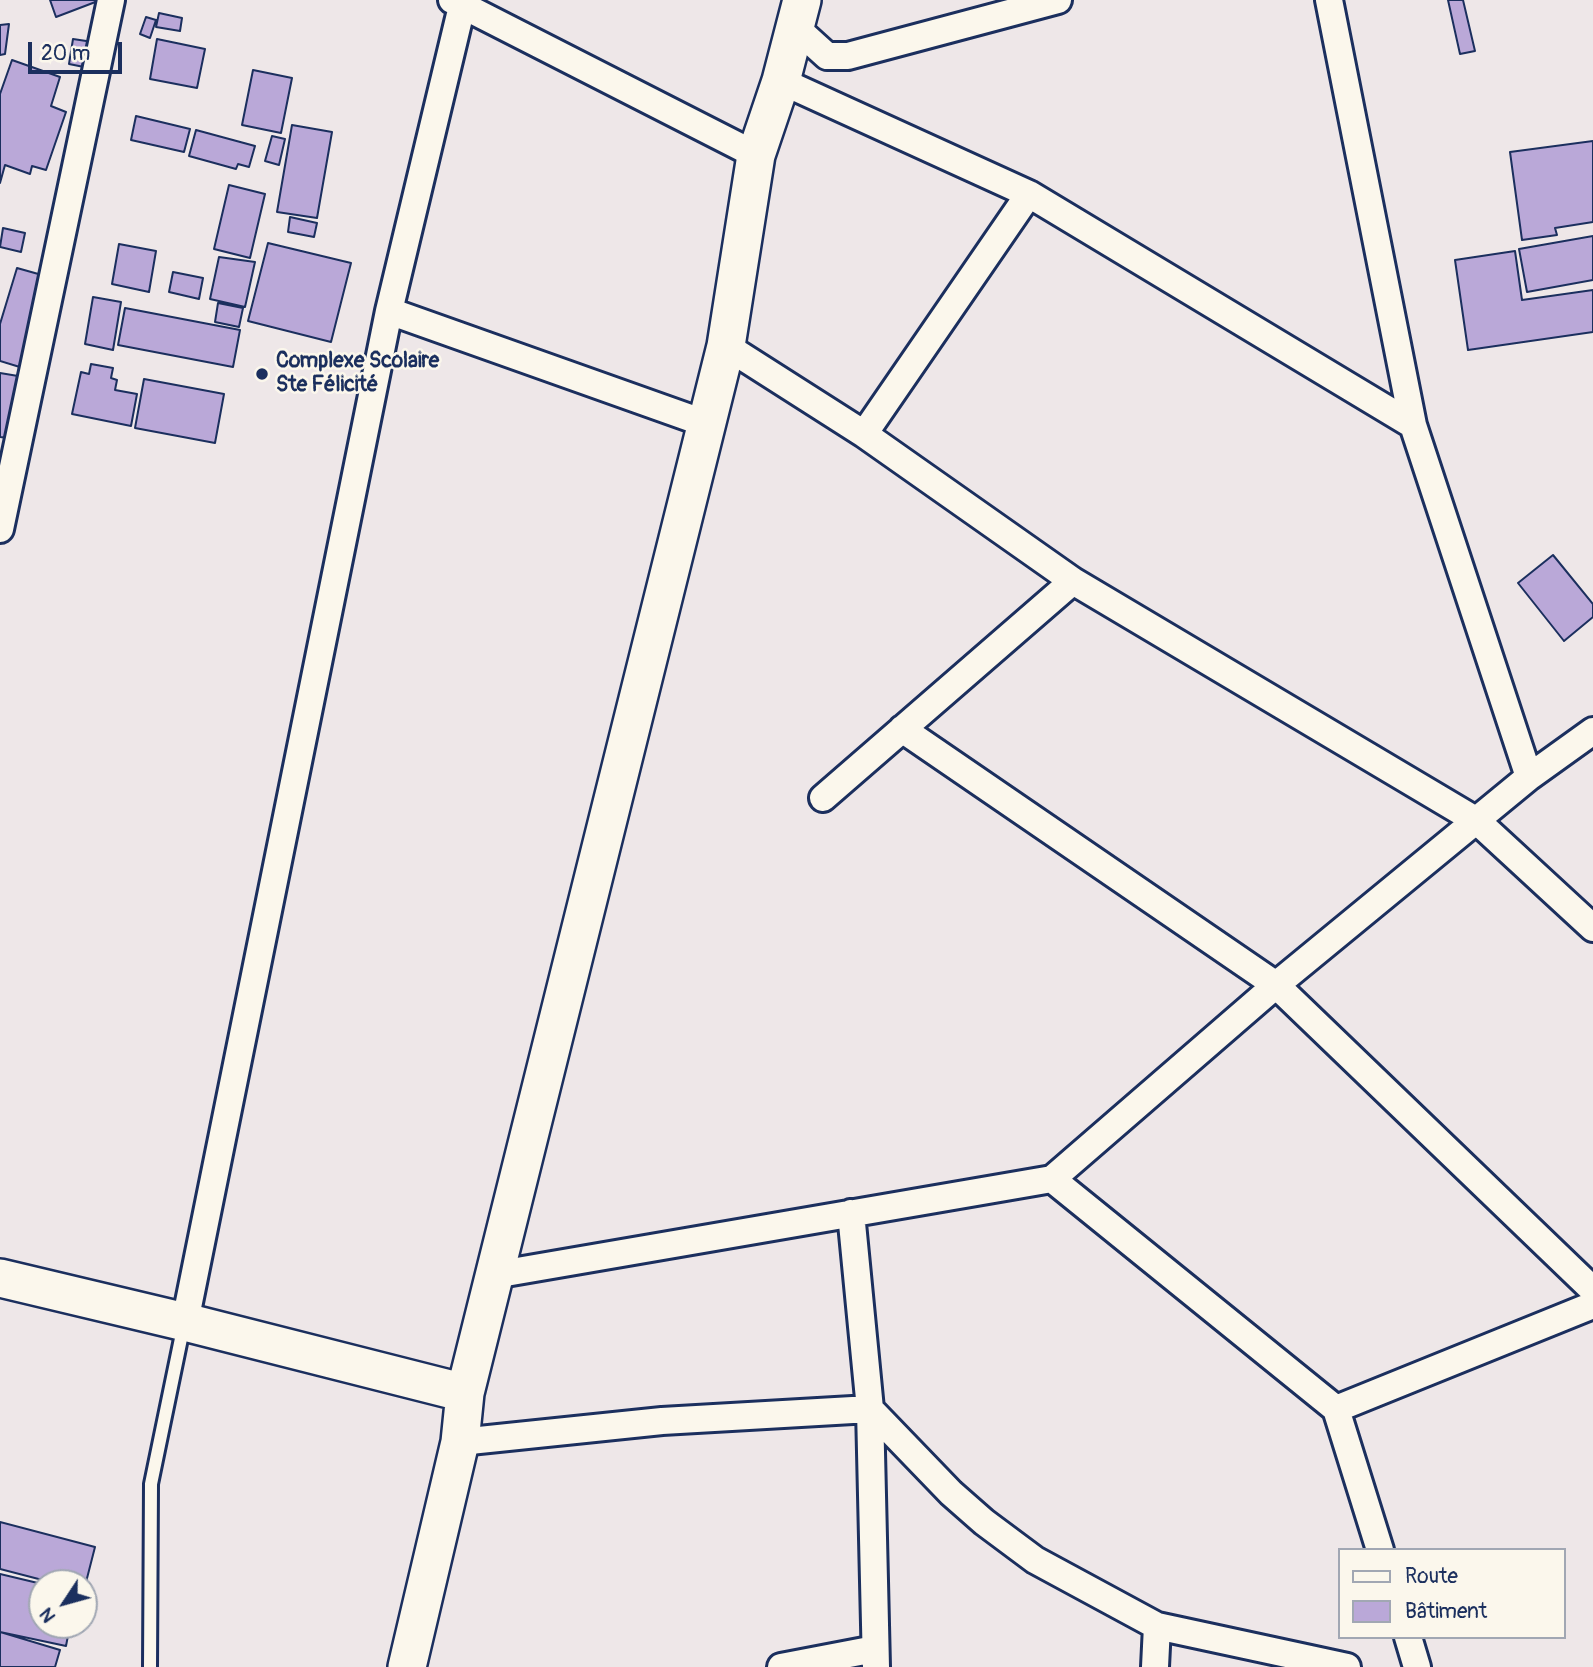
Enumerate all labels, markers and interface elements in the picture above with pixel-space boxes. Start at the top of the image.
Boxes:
scale bar [32,28,126,72]
text: 20 m [41,40,90,67]
place label: Complexe Scolaire Ste Félicité [276,349,439,399]
marker: Complexe Scolaire Ste Félicité [254,366,270,382]
legend [1338,1548,1565,1639]
text: Route [1405,1563,1458,1590]
north arrow [28,1569,98,1639]
text: Bâtiment [1405,1598,1487,1625]
text: N [34,1603,61,1627]

